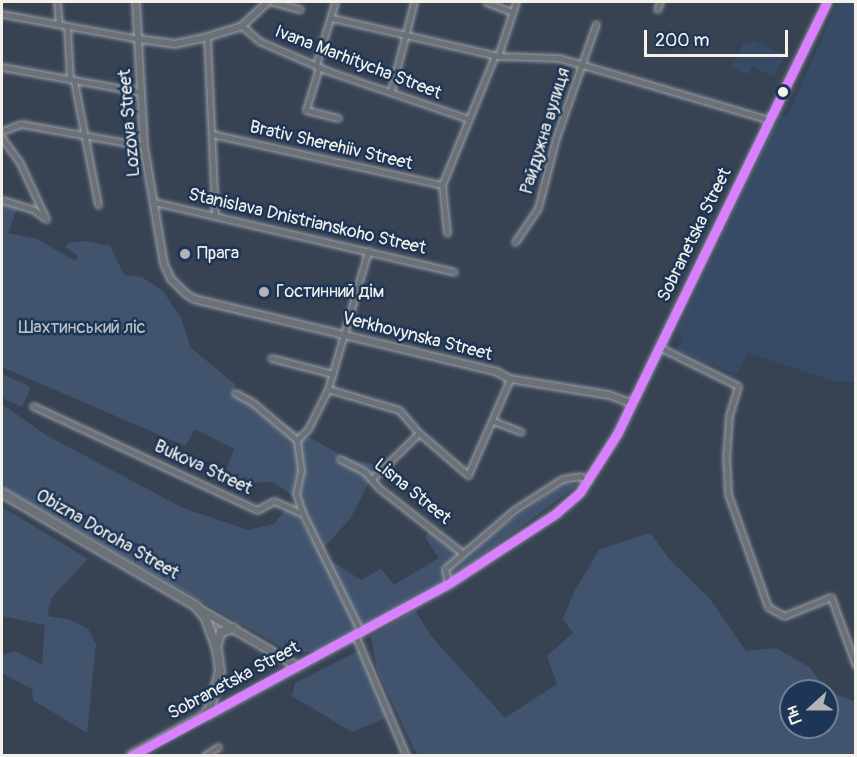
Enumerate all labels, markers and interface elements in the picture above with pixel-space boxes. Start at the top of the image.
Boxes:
scale bar [647,18,791,56]
street label: Ivana Marhitycha Street [272,21,444,105]
text: 200 m [655,29,710,52]
street label: Райдужна вулиця [517,65,575,197]
street label: Lozova Street [115,68,145,178]
unlabelled marker [777,86,789,98]
street label: Brativ Sherehiiv Street [247,117,415,175]
street label: Sobranetska Street [653,165,737,305]
street label: Stanislava Dnistrianskoho Street [186,184,428,260]
place label: Прага [197,243,239,265]
marker: Прага [178,247,192,261]
place label: Гостинний дім [276,281,384,303]
marker: Гостинний дім [257,285,271,299]
street label: Verkhovynska Street [340,308,494,366]
park label: Шахтинський ліс [18,317,146,339]
street label: Bukova Street [151,436,255,500]
street label: Lisna Street [369,454,455,530]
street label: Obizna Doroha Street [32,485,182,585]
street label: Sobranetska Street [164,637,304,725]
north arrow [779,679,839,739]
text: Пн [782,703,807,727]

